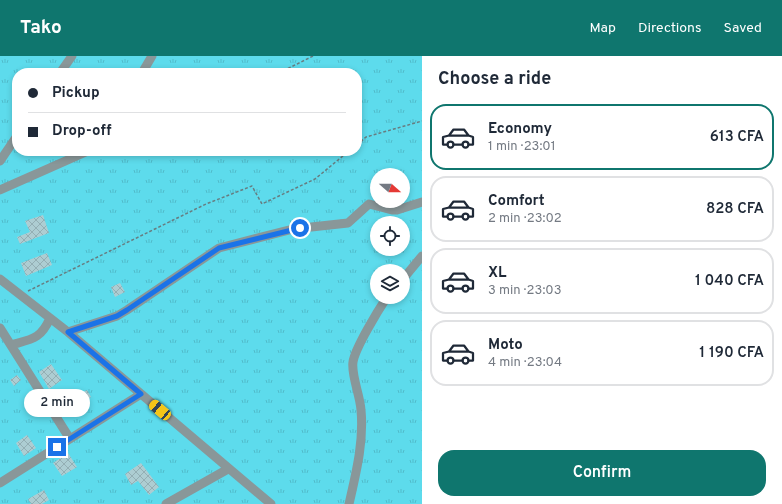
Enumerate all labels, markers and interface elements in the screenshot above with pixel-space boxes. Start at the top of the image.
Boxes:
text: Tako [20,16,62,40]
text: Map [590,20,616,37]
text: Directions [638,20,702,37]
text: Saved [724,20,762,37]
text: Choose a ride [438,68,551,91]
text: Pickup [52,84,100,103]
icon: car [440,119,476,155]
text: Economy [488,120,552,139]
text: Drop-off [52,122,112,141]
text: 613 CFA [710,128,764,147]
text: 1 min · 23:01 [488,139,556,155]
north arrow [370,168,410,208]
map controls [370,168,410,304]
icon: car [440,191,476,227]
text: Comfort [488,192,545,211]
text: 828 CFA [706,200,764,219]
text: 2 min · 23:02 [488,211,562,227]
button: locate [370,216,410,256]
route start [291,219,309,237]
icon: car [440,263,476,299]
button: layers [370,264,410,304]
text: XL [488,264,506,283]
text: 1 040 CFA [695,272,764,291]
text: 3 min · 23:03 [488,283,562,299]
icon: car [440,335,476,371]
text: Moto [488,336,523,355]
text: 1 190 CFA [699,344,764,363]
text: 4 min · 23:04 [488,355,562,371]
callout: 2 min [24,389,90,417]
text: 2 min [40,395,74,411]
car [147,398,173,422]
route end [48,438,66,456]
button: Confirm [438,450,766,496]

